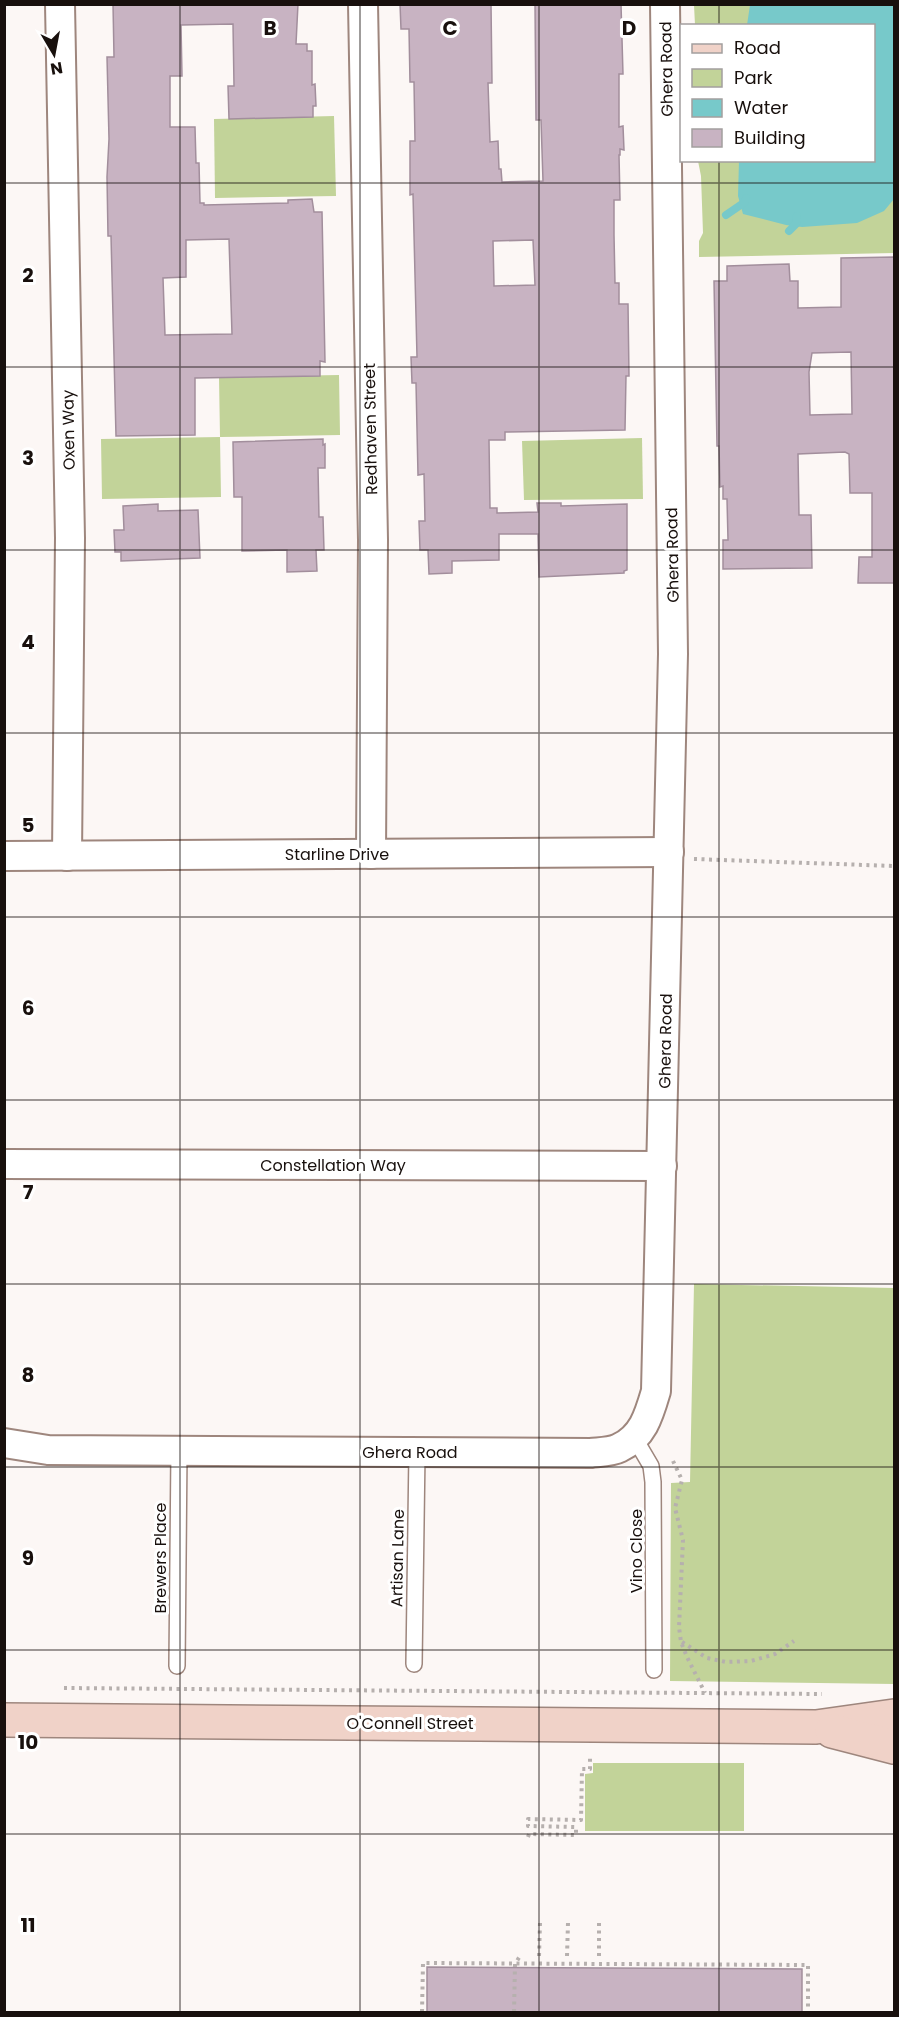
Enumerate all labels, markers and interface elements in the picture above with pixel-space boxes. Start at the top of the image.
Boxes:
text: B [263,14,277,42]
text: C [442,14,458,42]
text: D [622,14,636,42]
street label: Ghera Road [654,21,679,117]
north arrow [24,24,84,84]
legend [680,24,875,162]
text: Road [734,35,781,60]
text: N [49,56,64,81]
text: Park [734,65,773,90]
text: Water [734,95,788,120]
text: Building [734,125,806,150]
text: 2 [22,261,34,289]
street label: Redhaven Street [358,363,383,495]
street label: Oxen Way [56,390,81,470]
text: 3 [22,444,34,472]
street label: Ghera Road [660,507,685,603]
text: 4 [21,628,35,656]
text: 5 [22,811,35,839]
street label: Starline Drive [285,843,389,866]
street label: Ghera Road [653,993,678,1089]
text: 6 [22,994,34,1022]
street label: Constellation Way [260,1154,406,1177]
text: 7 [23,1178,34,1206]
text: 8 [22,1361,34,1389]
street label: Ghera Road [362,1441,458,1464]
street label: Brewers Place [149,1502,172,1613]
street label: Artisan Lane [385,1509,410,1607]
street label: Vino Close [625,1509,648,1593]
text: 9 [22,1544,34,1572]
street label: O'Connell Street [346,1712,474,1735]
text: 10 [18,1728,38,1756]
text: 11 [20,1911,36,1939]

